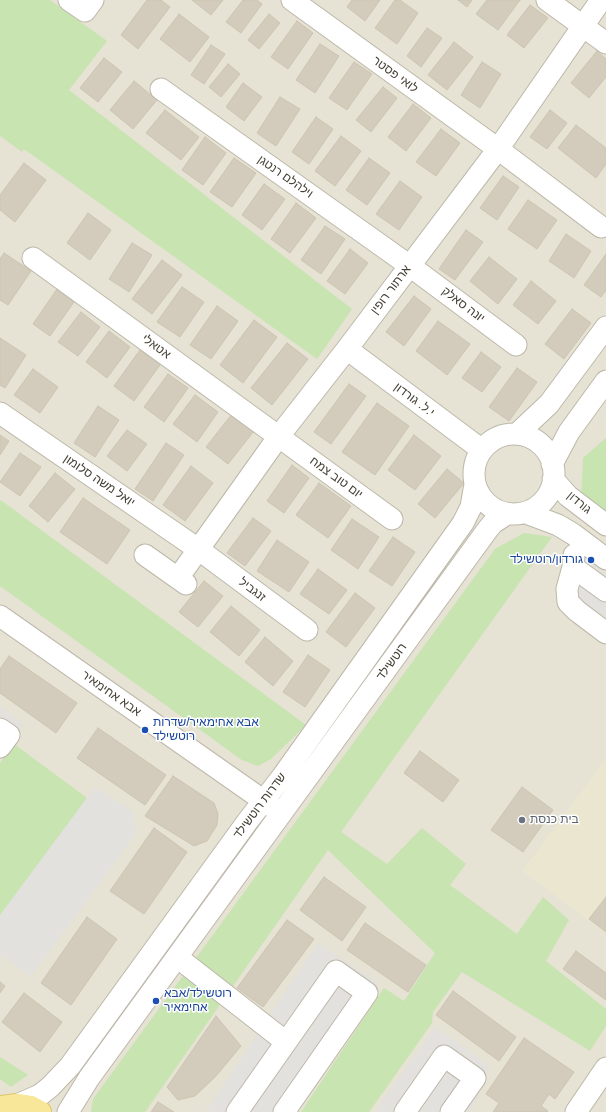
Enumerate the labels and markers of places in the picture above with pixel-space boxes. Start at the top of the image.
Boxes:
place label: גורדון/רוטשילד [510,553,583,567]
marker: גורדון/רוטשילד [586,555,596,565]
place label: אבא אחימאיר/שדרות רוטשילד [153,716,259,744]
marker: אבא אחימאיר/שדרות רוטשילד [140,725,150,735]
place label: בית כנסת [530,813,579,827]
marker: בית כנסת [517,815,527,825]
place label: רוטשילד/אבא אחימאיר [164,987,232,1015]
marker: רוטשילד/אבא אחימאיר [151,996,161,1006]

